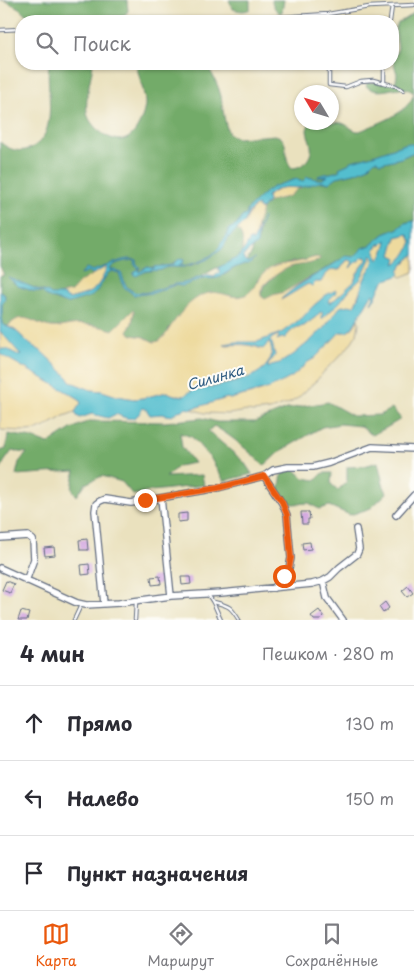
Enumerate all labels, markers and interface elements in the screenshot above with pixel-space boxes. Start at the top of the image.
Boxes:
search box [15,15,399,70]
icon: search [33,29,61,57]
text: Поиск [73,29,131,57]
north arrow [294,85,339,130]
water label: Силинка [184,359,247,395]
route end [134,489,157,512]
route start [273,565,296,588]
text: 4 мин [20,637,85,669]
text: Пешком · 280 m [262,641,394,665]
icon: ahead [20,709,48,737]
text: Прямо [67,709,132,737]
text: 130 m [346,711,394,735]
icon: left [20,784,48,812]
text: Налево [67,784,139,812]
text: 150 m [346,786,394,810]
icon: arrive [20,859,48,887]
text: Пункт назначения [67,859,248,887]
tab: Карта [36,920,77,971]
tab: Маршрут [148,920,214,971]
tab: Сохранённые [285,920,378,971]

